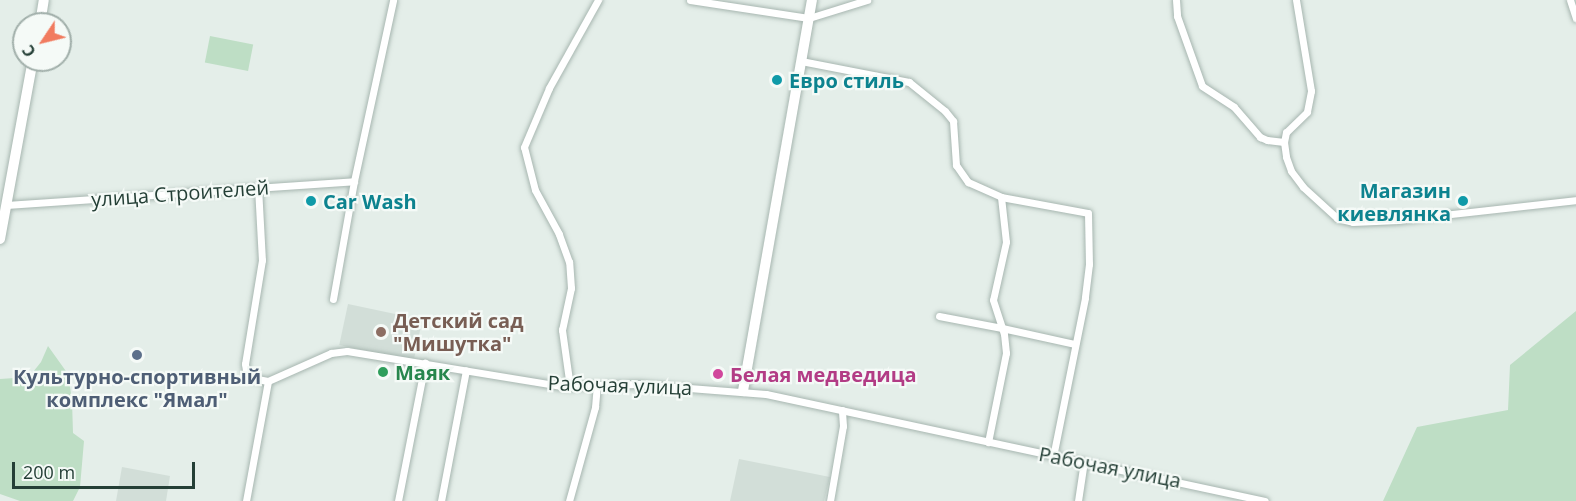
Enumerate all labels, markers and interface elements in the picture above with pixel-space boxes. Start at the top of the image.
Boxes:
north arrow [12,12,72,72]
text: С [17,41,41,62]
place label: Евро стиль [789,68,904,92]
marker: Евро стиль [770,73,784,87]
street label: улица Строителей [90,175,270,211]
place label: Магазин киевлянка [1337,178,1451,225]
place label: Car Wash [323,189,417,213]
marker: Car Wash [304,194,318,208]
marker: Магазин киевлянка [1456,194,1470,208]
place label: Детский сад "Мишутка" [393,308,523,355]
marker: Детский сад "Мишутка" [374,325,388,339]
marker: Культурно-спортивный комплекс "Ямал" [130,348,144,362]
place label: Маяк [395,360,450,384]
place label: Белая медведица [730,362,917,386]
place label: Культурно-спортивный комплекс "Ямал" [13,364,261,411]
marker: Маяк [376,365,390,379]
marker: Белая медведица [711,367,725,381]
street label: Рабочая улица [547,370,693,400]
street label: Рабочая улица [1037,441,1183,493]
scale bar [15,450,198,488]
text: 200 m [23,460,75,484]

